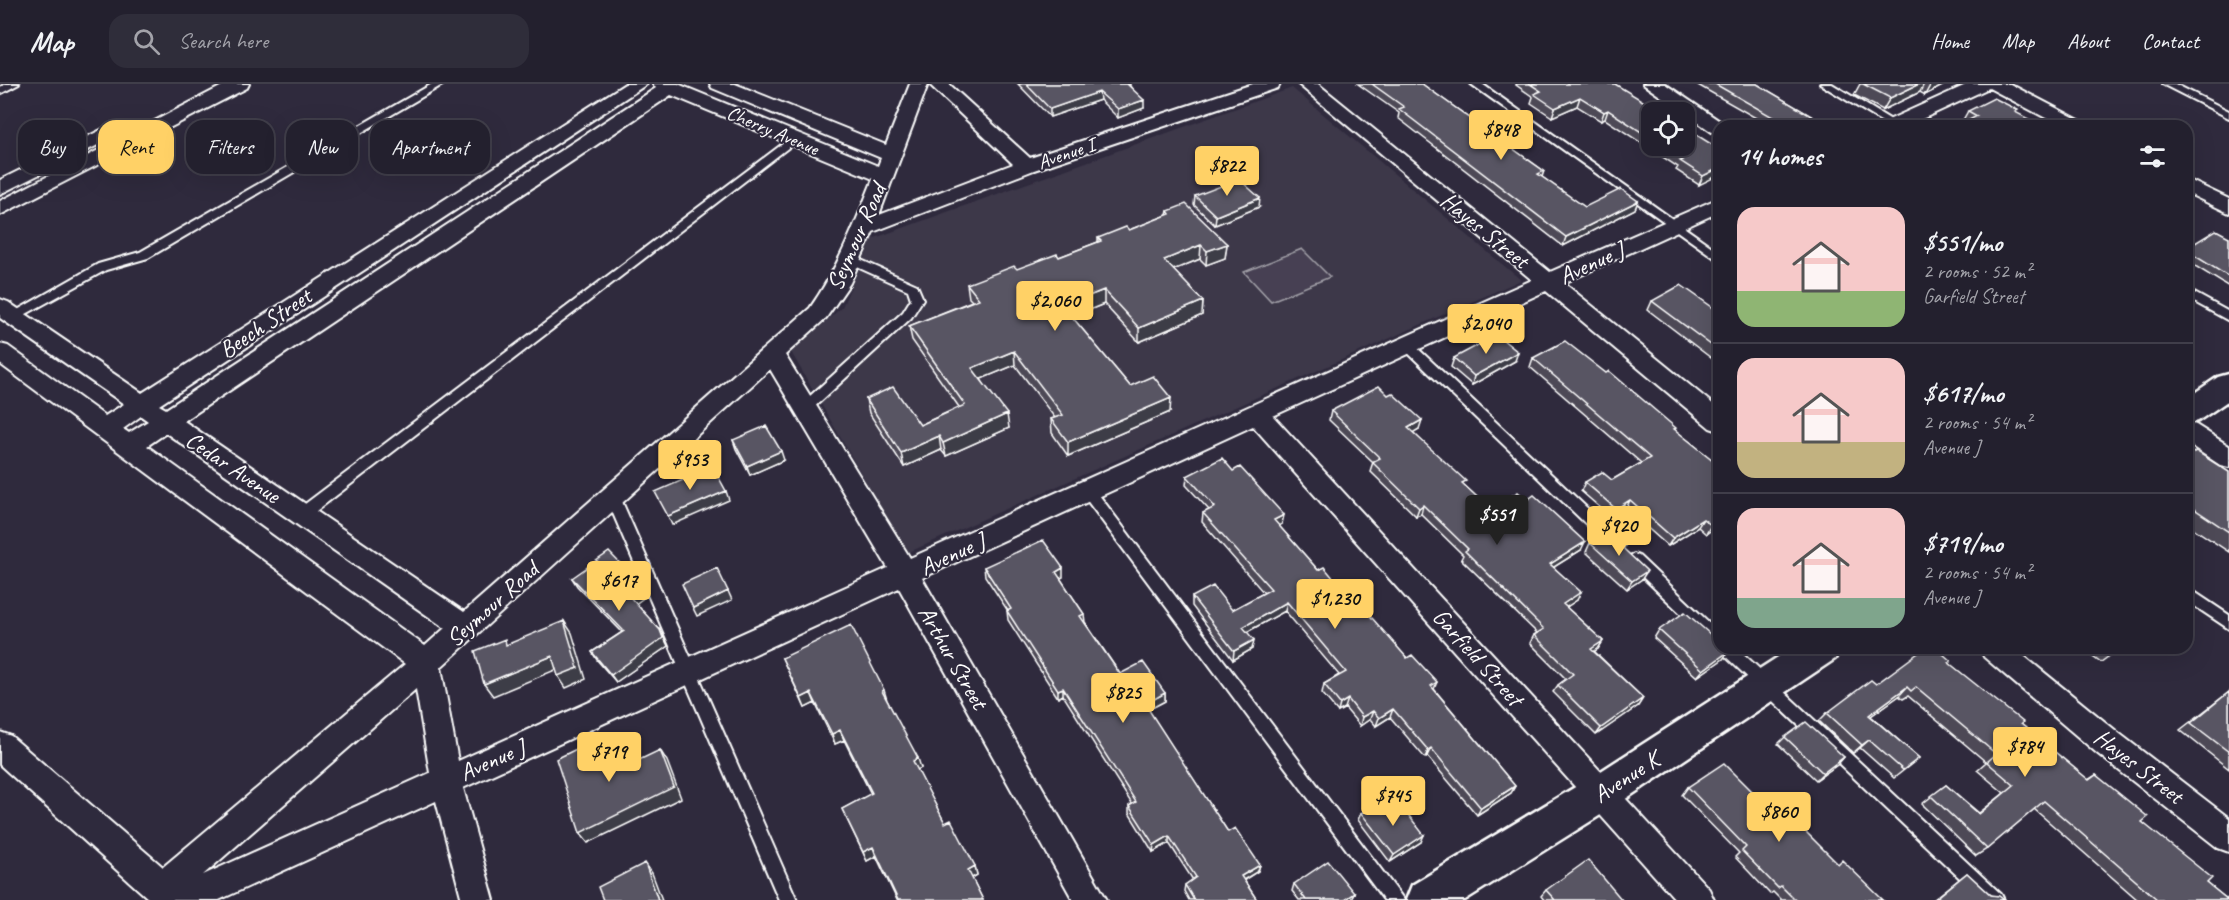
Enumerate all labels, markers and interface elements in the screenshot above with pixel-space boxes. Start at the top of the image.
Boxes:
search box [109,14,529,68]
text: Map [30,24,73,59]
icon: search [130,25,163,58]
text: Search here [178,27,268,55]
text: Home [1931,28,1969,54]
text: Map [2002,28,2034,54]
text: About [2067,28,2109,54]
text: Contact [2142,28,2199,54]
street label: Cherry Avenue [723,100,824,162]
map controls [1641,102,1695,156]
button: locate [1641,102,1695,156]
pin: $848 [1465,110,1537,161]
text: $848 [1483,117,1519,142]
chip: Buy [18,120,86,174]
chip: Rent [98,120,174,174]
chip: Filters [186,120,274,174]
chip: New [286,120,358,174]
chip: Apartment [370,120,490,174]
street label: Avenue I [1034,130,1103,175]
text: 14 homes [1737,140,1822,173]
icon: filters [2136,140,2169,173]
pin: $822 [1191,146,1263,197]
text: $822 [1209,153,1245,178]
street label: Seymour Road [819,176,894,295]
street label: Hayes Street [1435,185,1537,276]
text: $551/mo [1923,226,2002,259]
icon: home [1785,231,1857,303]
street label: Avenue J [1554,233,1632,291]
text: 2 rooms · 52 m² [1923,259,2031,284]
street label: Beech Street [213,280,319,365]
pin: $2,060 [1006,281,1104,332]
text: Garfield Street [1923,284,2024,309]
text: $2,060 [1030,288,1080,313]
pin: $2,040 [1437,304,1535,355]
text: $2,040 [1462,311,1510,336]
text: $617/mo [1923,377,2004,410]
icon: home [1785,382,1857,454]
text: 2 rooms · 54 m² [1923,410,2031,435]
street label: Cedar Avenue [180,424,288,511]
text: Avenue J [1923,435,1980,460]
pin: $953 [654,440,726,491]
text: $953 [672,447,708,472]
pin: $551 [1461,495,1533,546]
text: $551 [1479,502,1515,527]
pin: $920 [1583,506,1655,557]
text: $920 [1601,513,1637,538]
street label: Avenue J [915,524,993,582]
text: $719/mo [1923,527,2003,560]
icon: home [1785,532,1857,604]
street label: Seymour Road [440,552,547,653]
text: 2 rooms · 54 m² [1923,560,2031,585]
pin: $617 [583,561,655,612]
text: $617 [601,568,637,593]
pin: $1,230 [1286,579,1384,630]
text: Avenue J [1923,585,1980,610]
text: $1,230 [1311,586,1359,611]
street label: Arthur Street [911,600,996,716]
street label: Garfield Street [1426,602,1532,714]
pin: $825 [1087,673,1159,724]
text: $825 [1105,680,1141,705]
street label: Hayes Street [2088,722,2191,811]
pin: $784 [1989,727,2061,778]
street label: Avenue J [455,731,533,788]
pin: $719 [573,732,645,783]
text: $784 [2007,734,2043,759]
text: $719 [591,739,627,764]
street label: Avenue K [1587,742,1669,809]
pin: $745 [1357,776,1429,827]
text: $745 [1375,783,1411,808]
pin: $860 [1743,792,1815,843]
text: $860 [1761,799,1797,824]

